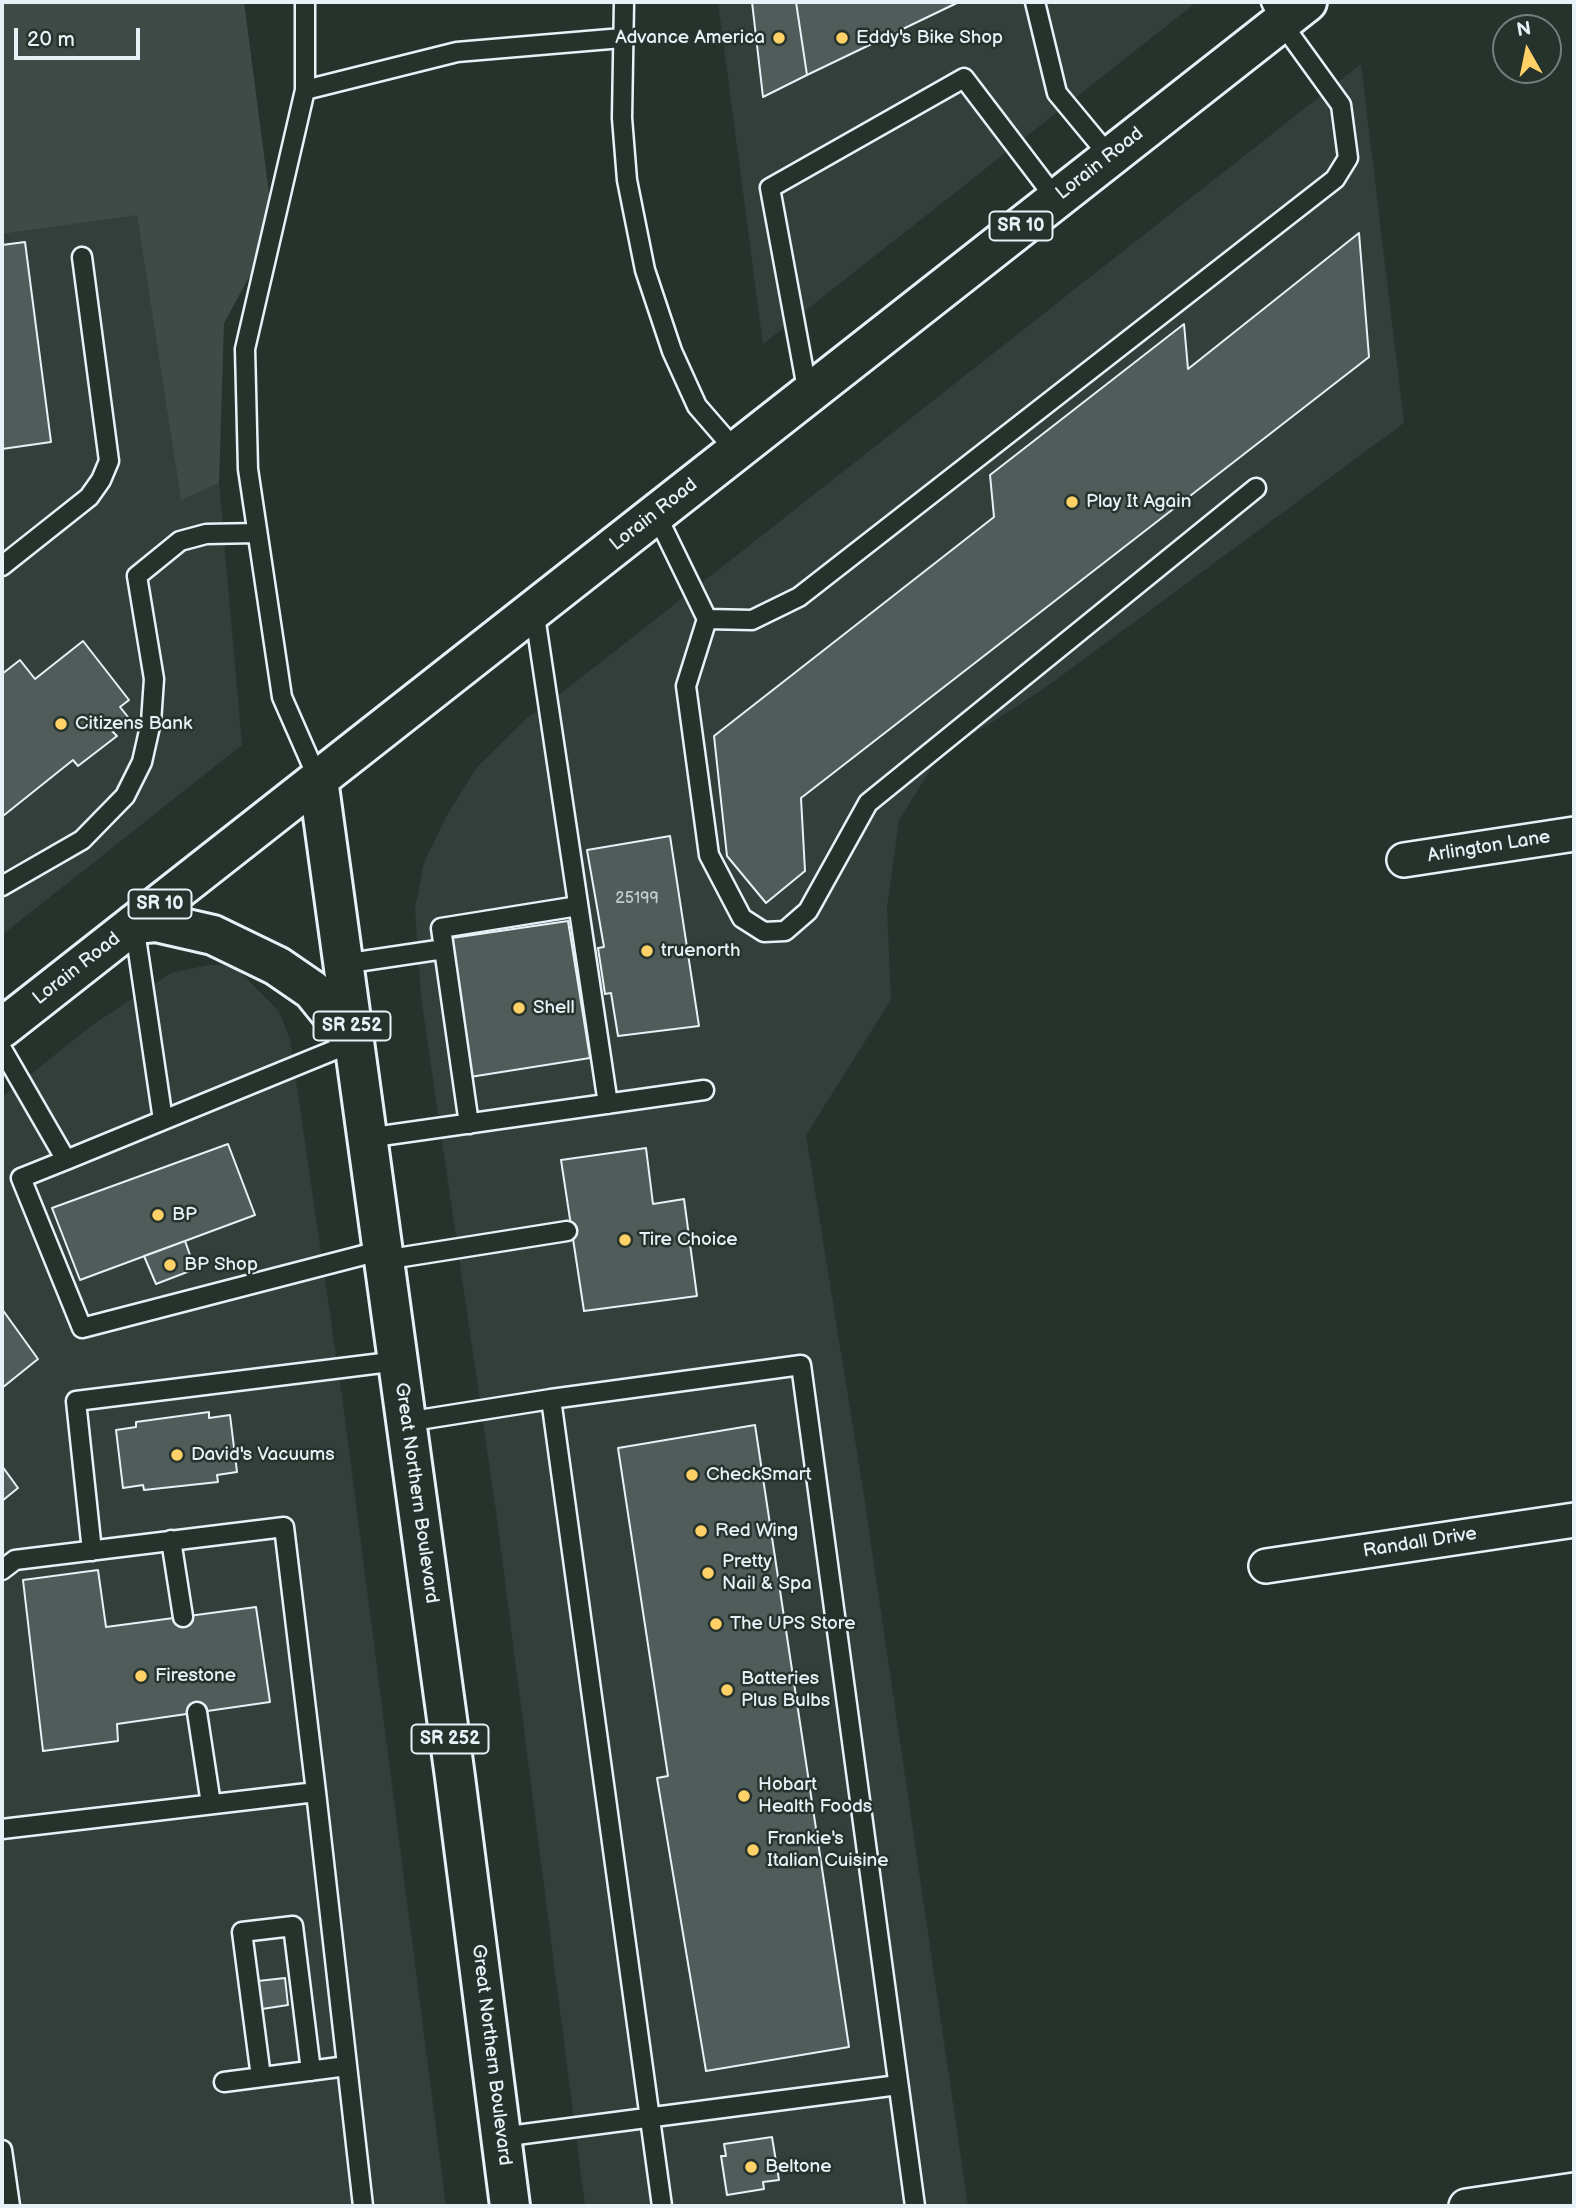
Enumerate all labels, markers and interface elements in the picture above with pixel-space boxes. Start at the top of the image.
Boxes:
scale bar [18,14,144,58]
north arrow [1492,14,1562,84]
text: N [1515,17,1533,42]
text: 20 m [27,27,75,52]
place label: Advance America [615,27,765,49]
place label: Eddy's Bike Shop [856,27,1003,49]
marker: Advance America [771,30,787,46]
marker: Eddy's Bike Shop [834,30,850,46]
street label: Lorain Road [1052,123,1148,205]
road number: SR 10 [990,211,1052,240]
street label: Lorain Road [606,474,702,556]
place label: Play It Again [1086,491,1192,513]
marker: Play It Again [1064,494,1080,510]
place label: Citizens Bank [75,713,192,735]
marker: Citizens Bank [53,716,69,732]
street label: Arlington Lane [1426,826,1552,868]
house number: 25199 [615,889,659,909]
road number: SR 10 [128,890,192,918]
street label: Lorain Road [29,928,125,1010]
place label: truenorth [661,940,740,962]
marker: truenorth [639,943,655,959]
place label: Shell [533,997,575,1019]
marker: Shell [511,1000,527,1016]
road number: SR 252 [314,1012,390,1041]
place label: BP [172,1204,197,1226]
marker: BP [150,1207,166,1223]
place label: Tire Choice [639,1229,738,1251]
marker: Tire Choice [617,1232,633,1248]
place label: BP Shop [184,1254,258,1276]
marker: BP Shop [162,1257,178,1273]
street label: Great Northern Boulevard [389,1381,443,1605]
place label: David's Vacuums [191,1444,335,1466]
marker: David's Vacuums [169,1447,185,1463]
place label: CheckSmart [706,1464,812,1486]
marker: CheckSmart [684,1467,700,1483]
place label: Red Wing [715,1520,798,1542]
marker: Red Wing [693,1523,709,1539]
street label: Randall Drive [1361,1523,1479,1563]
place label: Pretty Nail & Spa [722,1551,812,1595]
marker: Pretty Nail & Spa [700,1565,716,1581]
place label: The UPS Store [730,1613,856,1635]
marker: The UPS Store [708,1616,724,1632]
place label: Firestone [155,1665,236,1687]
marker: Firestone [133,1668,149,1684]
place label: Batteries Plus Bulbs [741,1668,830,1712]
marker: Batteries Plus Bulbs [719,1682,735,1698]
road number: SR 252 [412,1724,489,1754]
place label: Hobart Health Foods [758,1774,872,1818]
marker: Hobart Health Foods [736,1788,752,1804]
place label: Frankie's Italian Cuisine [767,1828,889,1872]
marker: Frankie's Italian Cuisine [745,1842,761,1858]
street label: Great Northern Boulevard [466,1943,516,2167]
place label: Beltone [765,2156,832,2178]
marker: Beltone [743,2159,759,2175]

